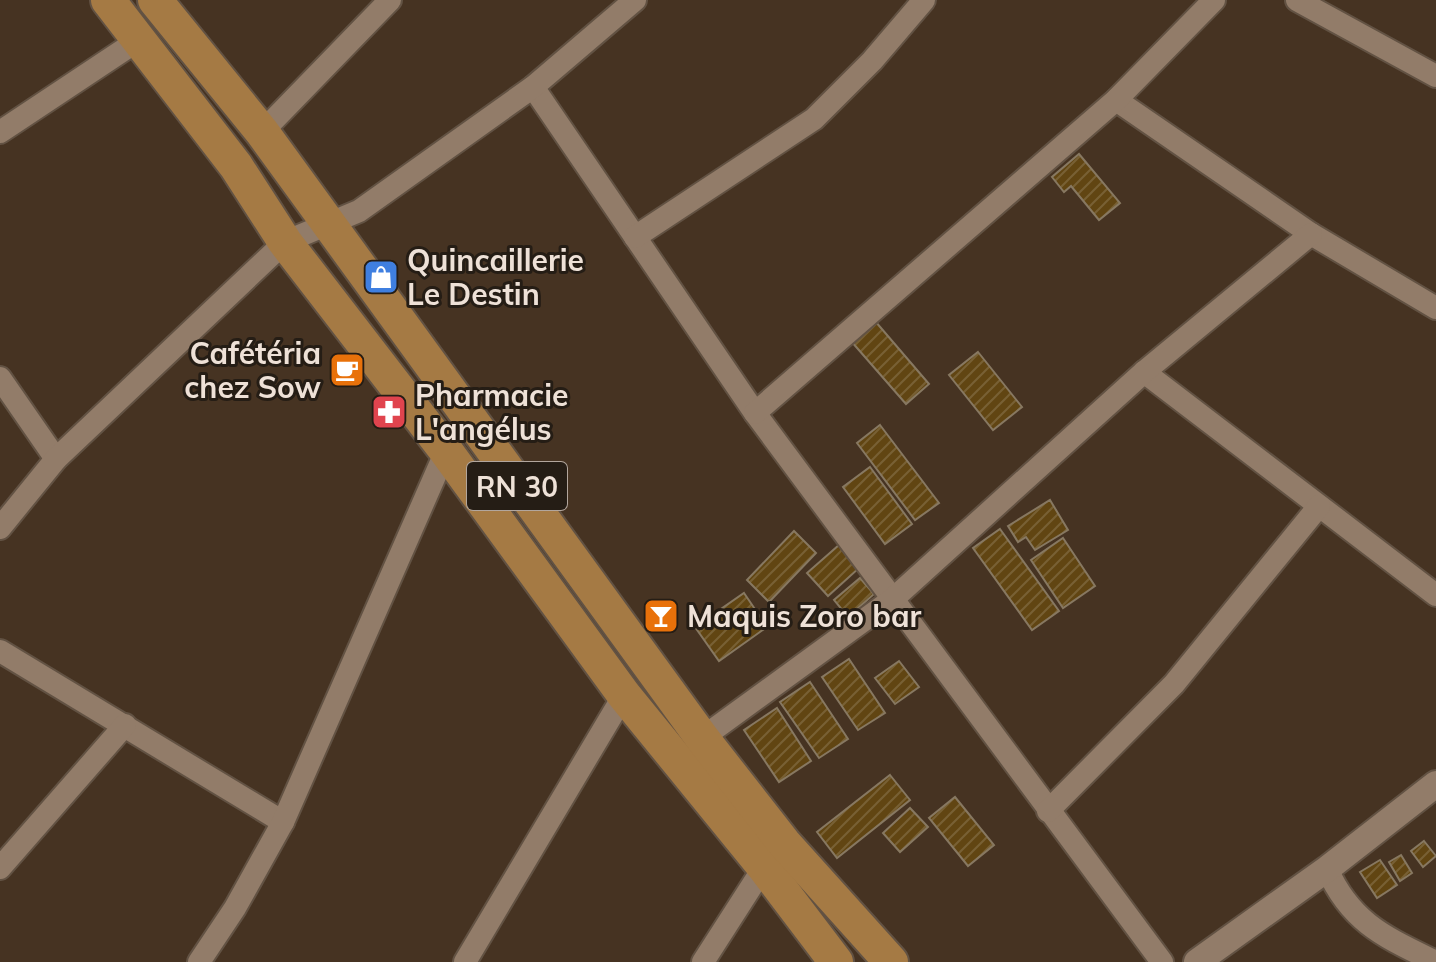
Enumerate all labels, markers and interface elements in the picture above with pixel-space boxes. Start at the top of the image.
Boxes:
place label: Quincaillerie Le Destin [407,241,584,313]
shop icon: Quincaillerie Le Destin [362,258,400,296]
place label: Cafétéria chez Sow [184,334,321,406]
cafe icon: Cafétéria chez Sow [328,351,366,389]
place label: Pharmacie L'angélus [415,376,568,448]
pharmacy icon: Pharmacie L'angélus [370,393,408,431]
road number: RN 30 [467,462,567,510]
bar icon: Maquis Zoro bar [642,597,680,635]
place label: Maquis Zoro bar [687,597,922,635]

